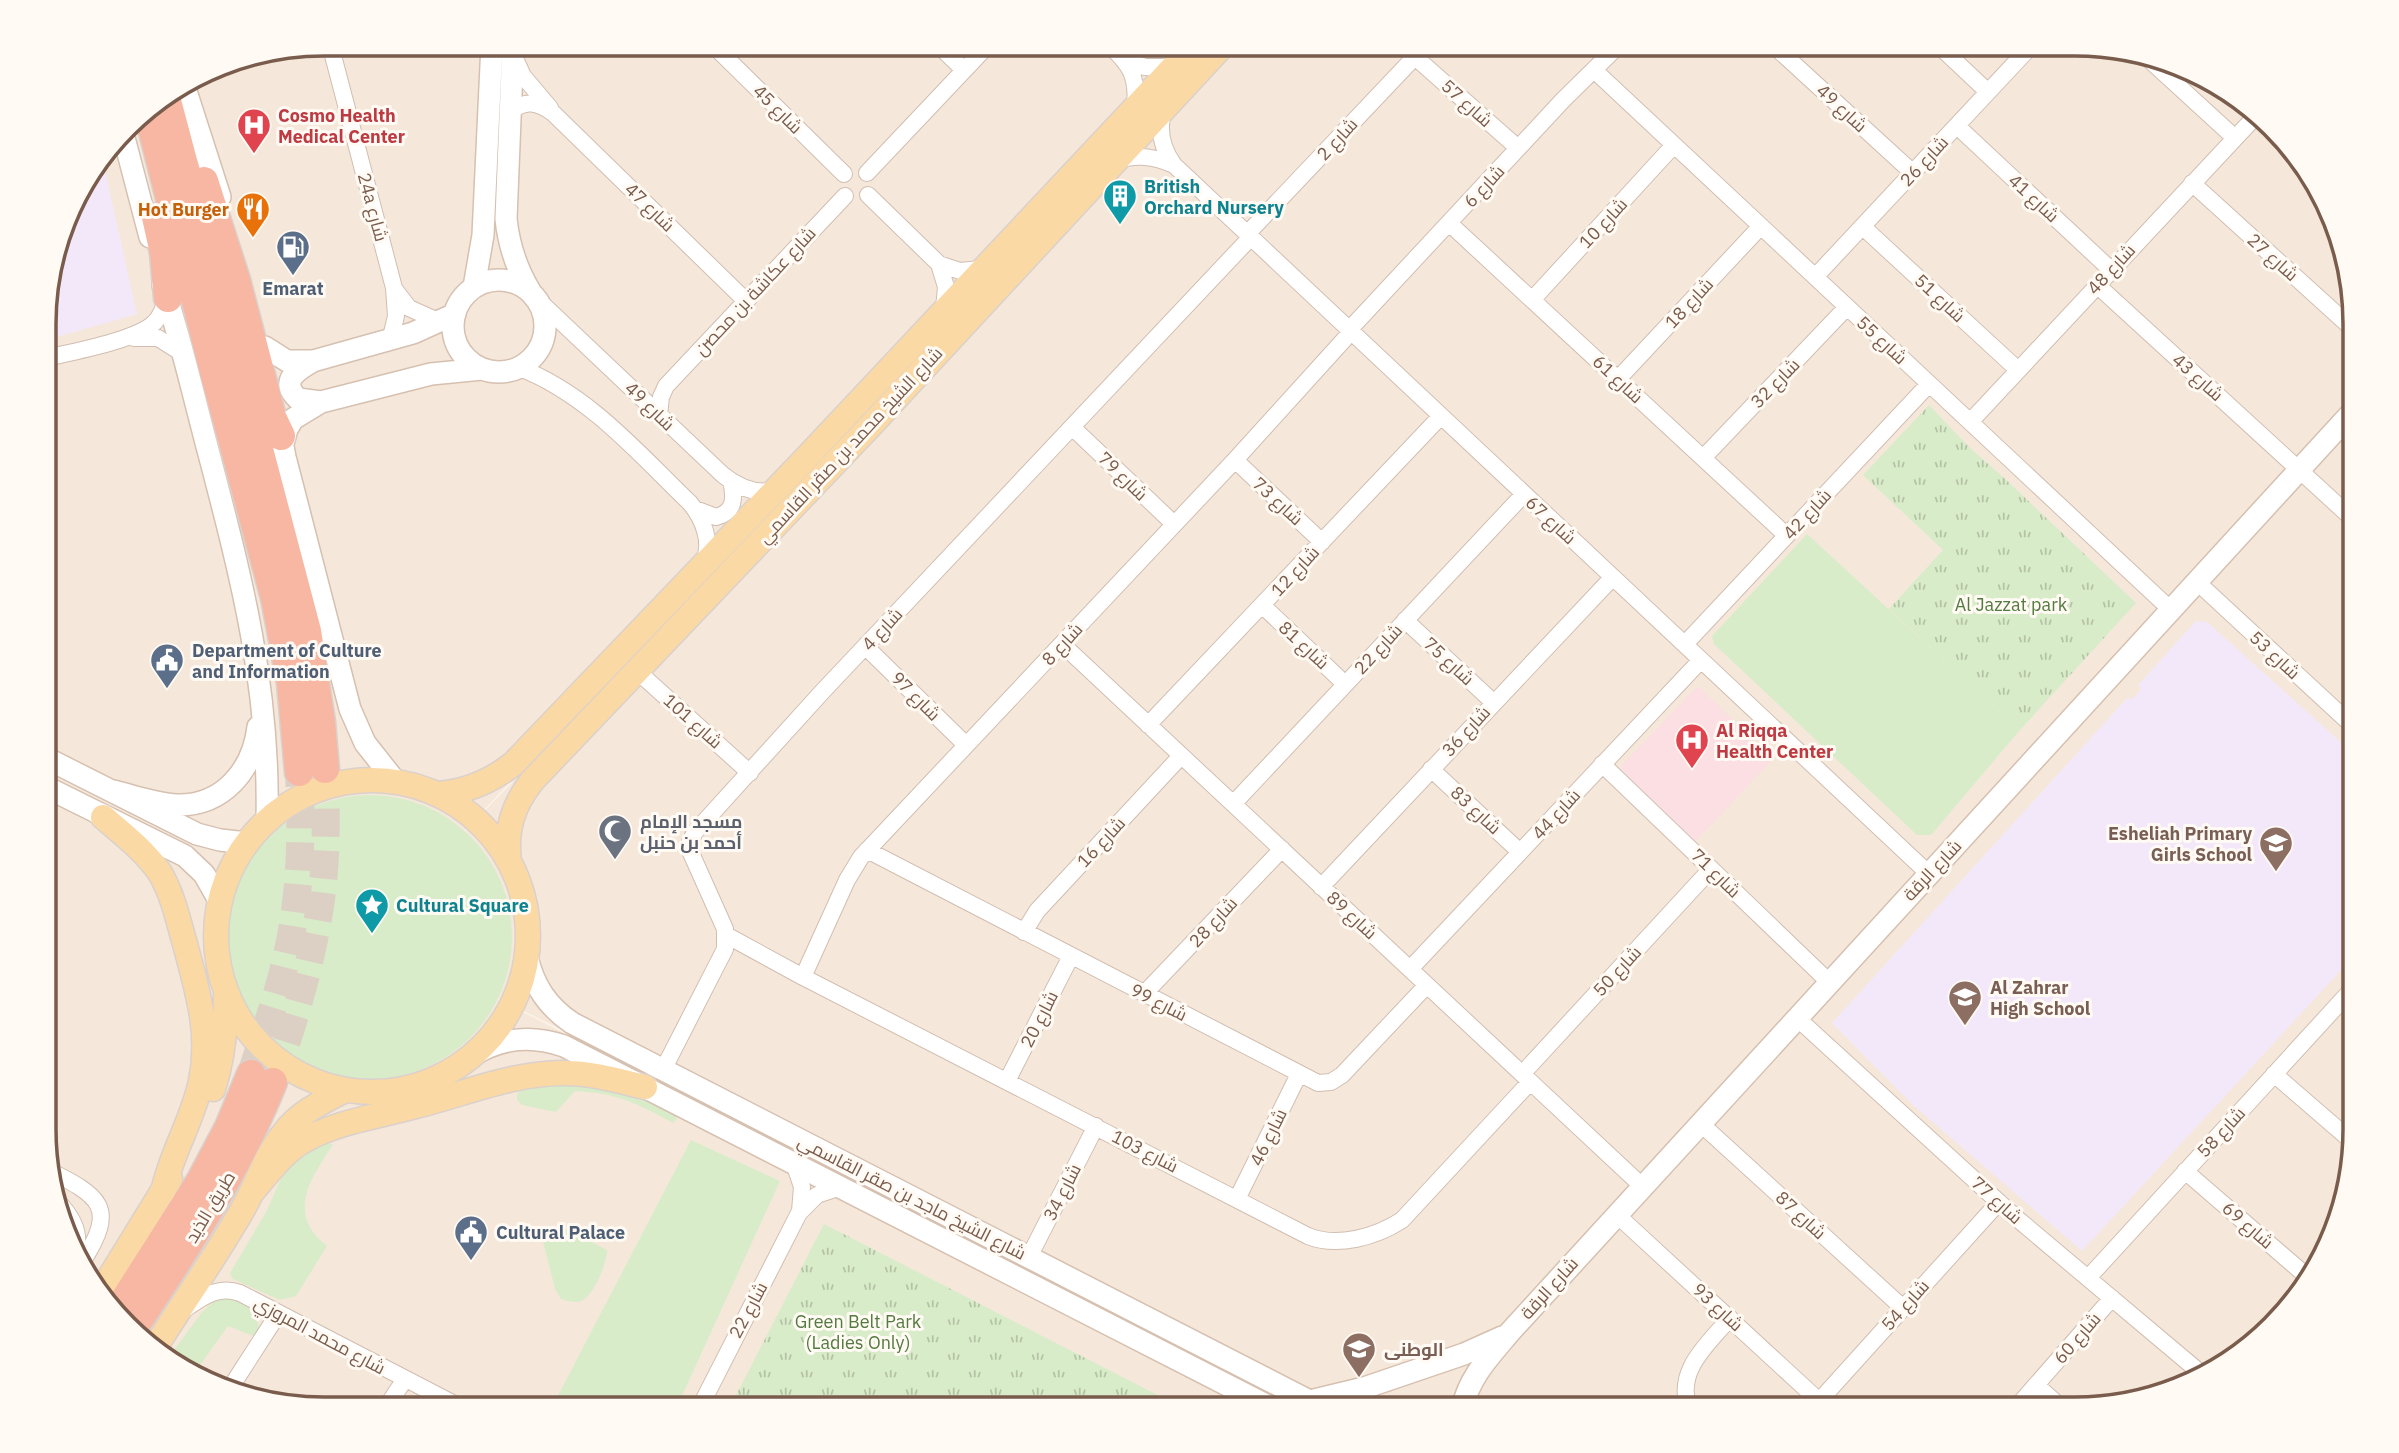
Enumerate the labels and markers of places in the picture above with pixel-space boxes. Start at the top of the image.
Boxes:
place label: Cosmo Health Medical Center [278,104,405,148]
hospital icon: Cosmo Health Medical Center [235,106,273,155]
place label: British Orchard Nursery [1144,175,1284,219]
building icon: British Orchard Nursery [1101,177,1139,226]
restaurant icon: Hot Burger [234,190,272,239]
place label: Hot Burger [138,198,229,221]
fuel station icon: Emarat [274,228,312,277]
place label: Emarat [262,277,324,300]
place label: Department of Culture and Information [192,639,382,683]
public building icon: Department of Culture and Information [148,641,186,690]
place label: Al Riqqa Health Center [1716,719,1833,763]
hospital icon: Al Riqqa Health Center [1673,721,1711,770]
place label: مسجد الإمام أحمد بن حنبل [640,810,742,854]
mosque icon: مسجد الإمام أحمد بن حنبل [596,812,634,861]
place label: Esheliah Primary Girls School [2108,822,2253,866]
school or university icon: Esheliah Primary Girls School [2257,824,2295,873]
place icon: Cultural Square [353,886,391,935]
place label: Cultural Square [396,894,529,917]
place label: Al Zahrar High School [1990,976,2091,1020]
school or university icon: Al Zahrar High School [1946,978,1984,1027]
public building icon: Cultural Palace [452,1213,490,1262]
place label: Cultural Palace [496,1221,625,1244]
school or university icon: الوطنی [1340,1330,1378,1379]
place label: الوطنی [1384,1338,1444,1361]

